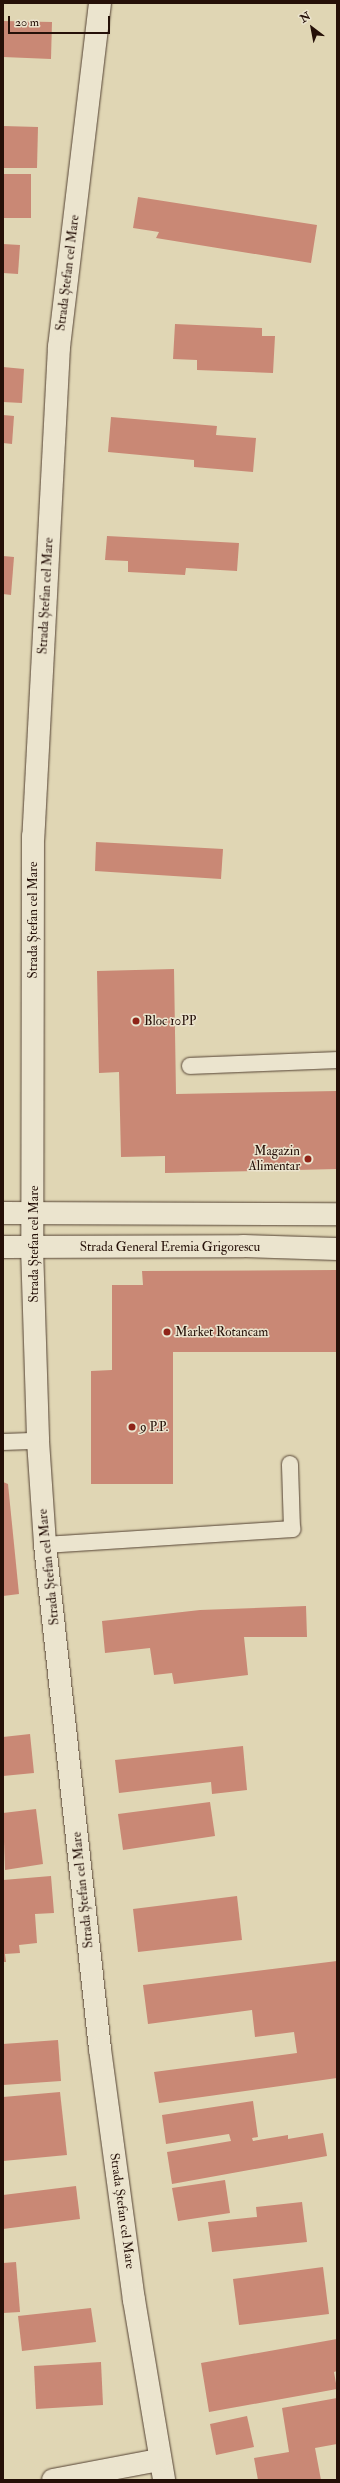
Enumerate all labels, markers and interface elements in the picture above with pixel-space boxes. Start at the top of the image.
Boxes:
scale bar [10,8,112,34]
north arrow [292,8,332,48]
text: N [298,9,313,26]
text: 20 m [15,15,39,30]
street label: Strada Ștefan cel Mare [53,214,83,332]
street label: Strada Ștefan cel Mare [35,537,57,655]
street label: Strada Ștefan cel Mare [25,862,41,978]
place label: Bloc 10PP [144,1013,196,1029]
marker: Bloc 10PP [131,1016,141,1026]
place label: Magazin Alimentar [248,1144,300,1175]
marker: Magazin Alimentar [303,1154,313,1164]
street label: Strada Ștefan cel Mare [26,1186,42,1302]
street label: Strada General Eremia Grigorescu [80,1239,260,1255]
place label: Market Rotancam [175,1324,268,1340]
marker: Market Rotancam [162,1327,172,1337]
place label: 9 P.P. [140,1419,168,1435]
marker: 9 P.P. [127,1422,137,1432]
street label: Strada Ștefan cel Mare [35,1508,63,1626]
street label: Strada Ștefan cel Mare [69,1831,97,1949]
street label: Strada Ștefan cel Mare [106,2152,138,2270]

